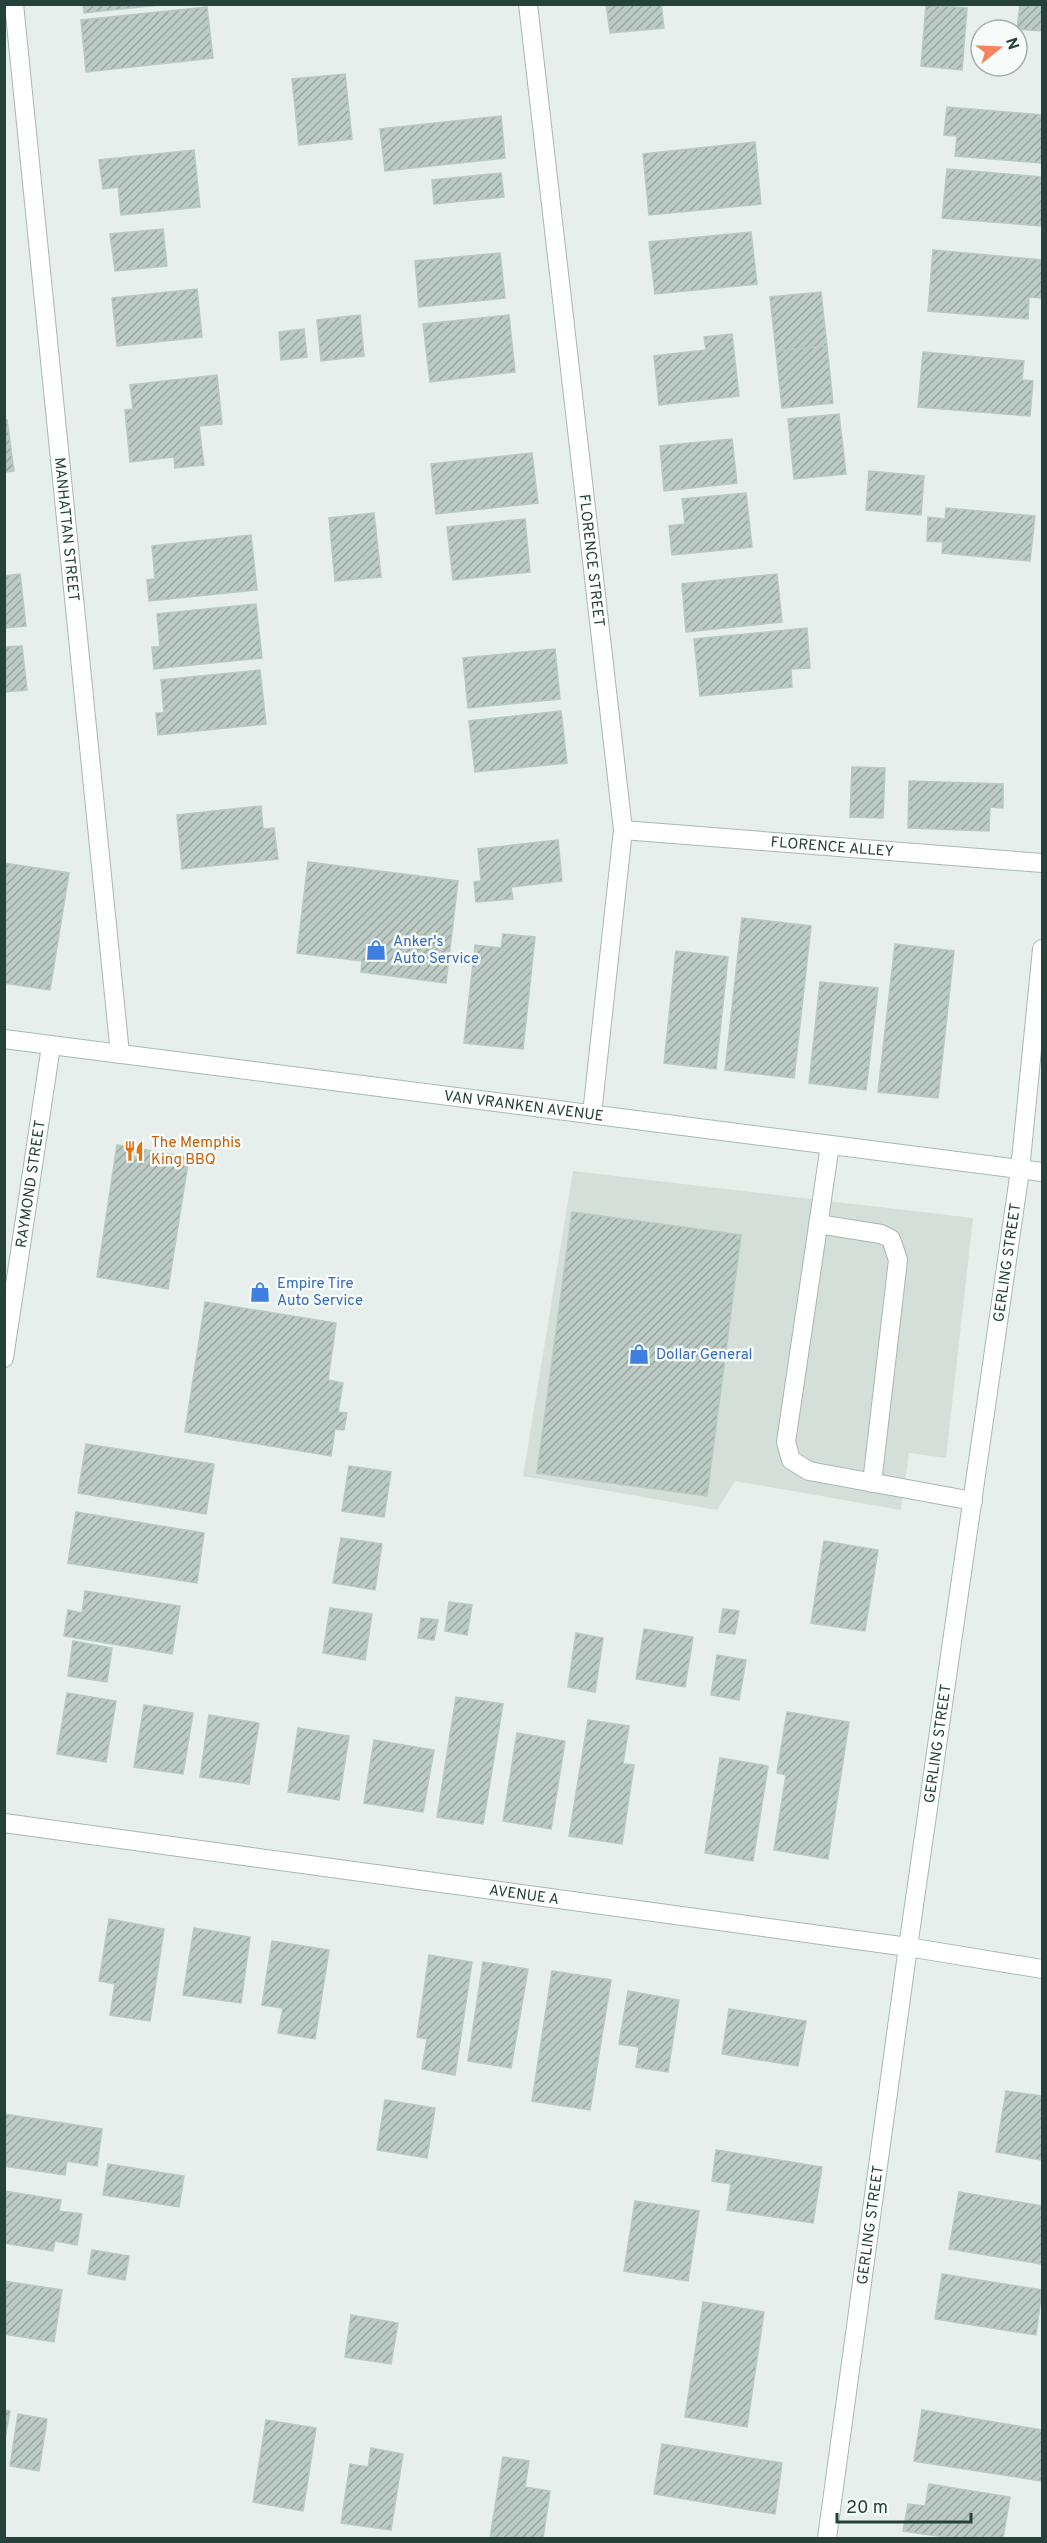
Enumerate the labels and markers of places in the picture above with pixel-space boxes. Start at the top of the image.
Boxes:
place label: Anker's Auto Service [393,933,479,969]
shop icon: Anker's Auto Service [364,938,388,962]
place label: The Memphis King BBQ [151,1134,241,1170]
restaurant icon: The Memphis King BBQ [122,1139,146,1163]
place label: Empire Tire Auto Service [277,1275,363,1311]
shop icon: Empire Tire Auto Service [248,1280,272,1304]
shop icon: Dollar General [627,1342,651,1366]
place label: Dollar General [656,1346,753,1365]

